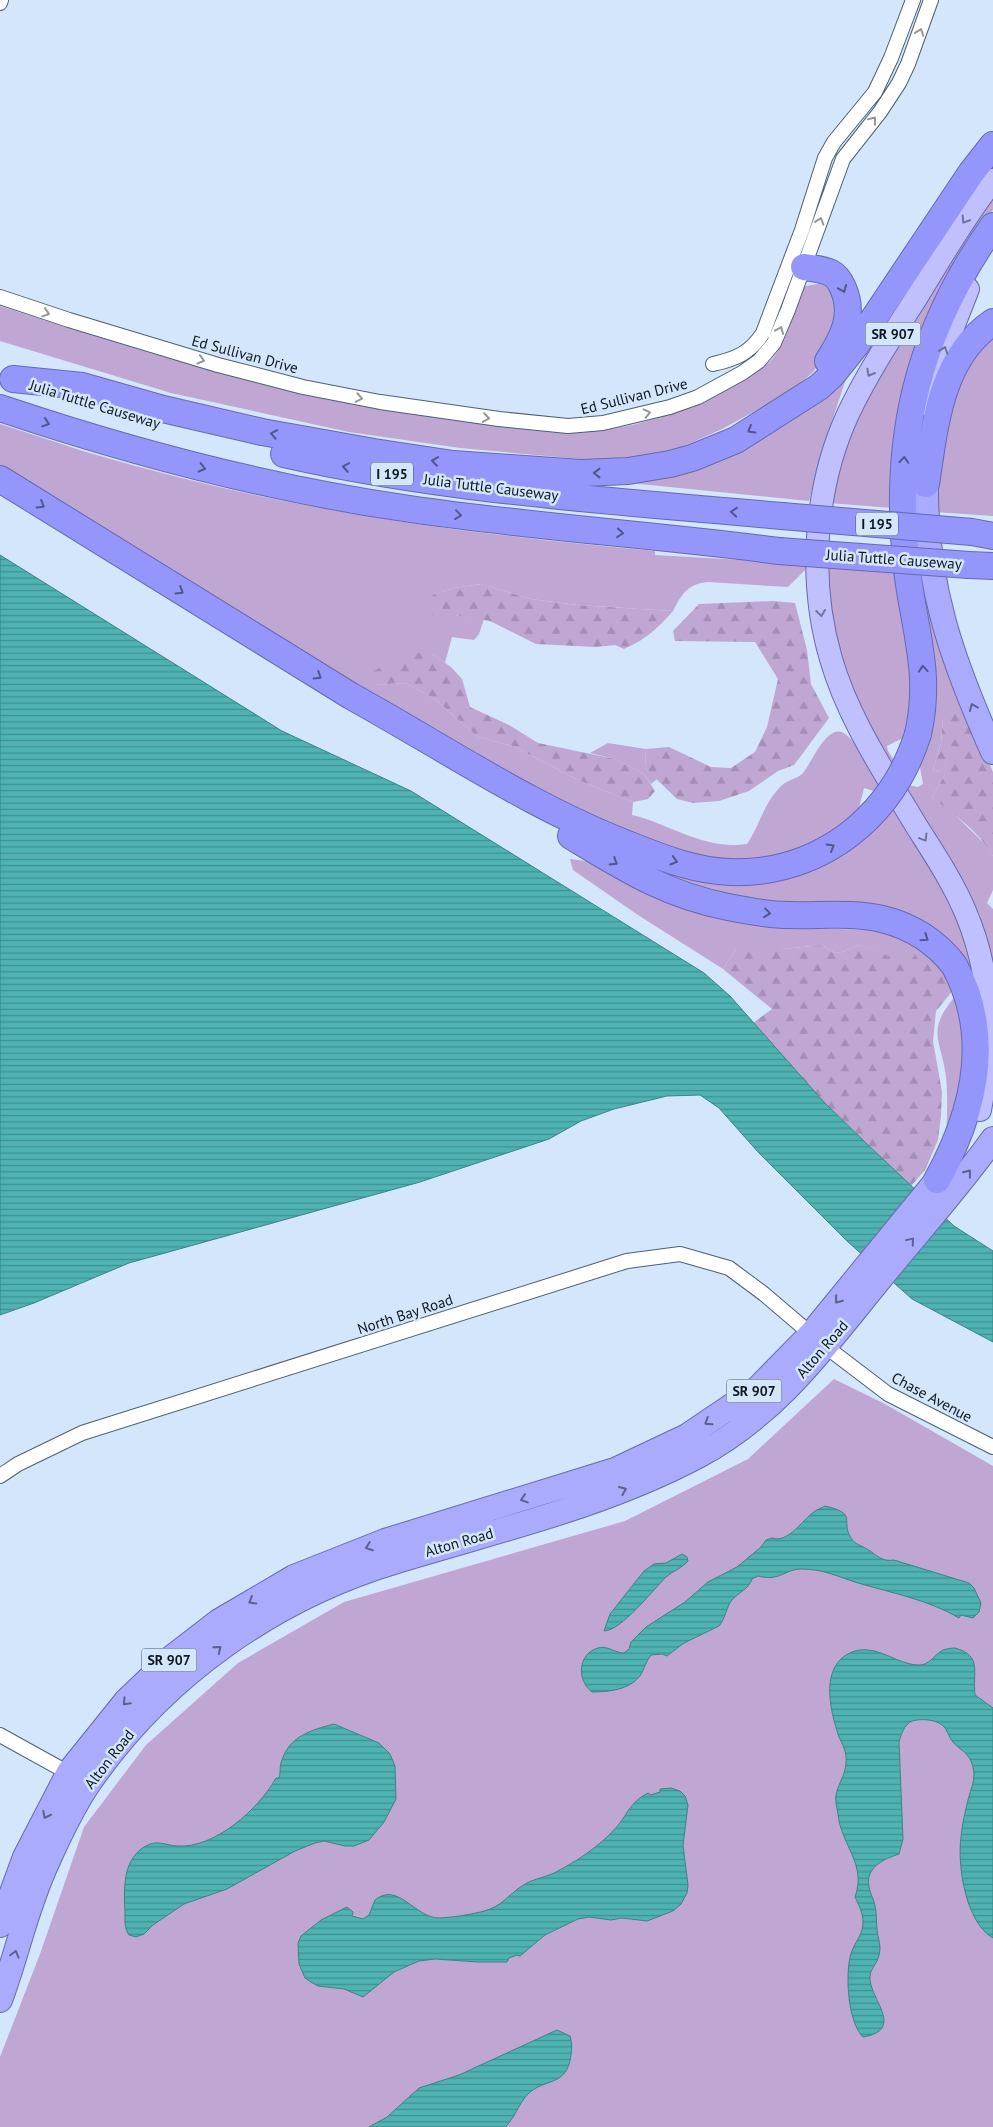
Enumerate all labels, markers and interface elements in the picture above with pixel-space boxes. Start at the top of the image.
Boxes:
one-way arrow [914,28,924,37]
one-way arrow [867,117,876,126]
one-way arrow [962,214,971,224]
one-way arrow [814,217,824,225]
one-way arrow [836,284,847,293]
one-way arrow [41,307,50,317]
road number: SR 907 [866,322,920,346]
one-way arrow [773,326,784,335]
street label: Ed Sullivan Drive [190,331,300,377]
one-way arrow [938,346,948,354]
one-way arrow [197,355,205,365]
one-way arrow [866,367,876,376]
street label: Ed Sullivan Drive [579,374,689,418]
street label: Julia Tuttle Causeway [26,375,163,433]
one-way arrow [355,393,364,403]
one-way arrow [642,408,651,419]
one-way arrow [482,412,490,422]
one-way arrow [42,417,50,427]
one-way arrow [748,424,757,434]
one-way arrow [270,429,279,440]
one-way arrow [430,456,438,467]
one-way arrow [899,456,910,464]
one-way arrow [198,462,207,473]
one-way arrow [342,462,351,472]
road number: I 195 [371,462,413,486]
one-way arrow [592,468,600,478]
street label: Julia Tuttle Causeway [421,469,560,505]
one-way arrow [36,499,45,508]
one-way arrow [729,506,737,517]
one-way arrow [454,510,462,520]
road number: I 195 [856,512,898,536]
one-way arrow [616,527,624,538]
street label: Julia Tuttle Causeway [825,545,962,573]
one-way arrow [174,584,183,594]
one-way arrow [816,609,826,618]
one-way arrow [918,664,929,672]
one-way arrow [313,669,322,679]
one-way arrow [969,703,980,712]
one-way arrow [917,832,927,841]
one-way arrow [826,843,835,853]
one-way arrow [670,855,678,865]
one-way arrow [609,856,618,866]
one-way arrow [763,907,771,918]
one-way arrow [919,932,928,941]
one-way arrow [962,1169,971,1178]
one-way arrow [905,1238,914,1247]
street label: North Bay Road [355,1290,455,1338]
one-way arrow [835,1295,844,1304]
street label: Alton Road [792,1316,852,1382]
street label: Chase Avenue [888,1368,976,1426]
road number: SR 907 [726,1380,782,1402]
one-way arrow [705,1416,714,1425]
one-way arrow [618,1485,627,1496]
one-way arrow [521,1493,529,1503]
street label: Alton Road [423,1523,495,1561]
one-way arrow [365,1541,374,1552]
one-way arrow [248,1594,257,1604]
one-way arrow [212,1647,221,1655]
road number: SR 907 [142,1648,196,1672]
one-way arrow [122,1696,131,1705]
street label: Alton Road [80,1726,138,1792]
one-way arrow [42,1810,52,1819]
one-way arrow [9,1949,20,1958]

